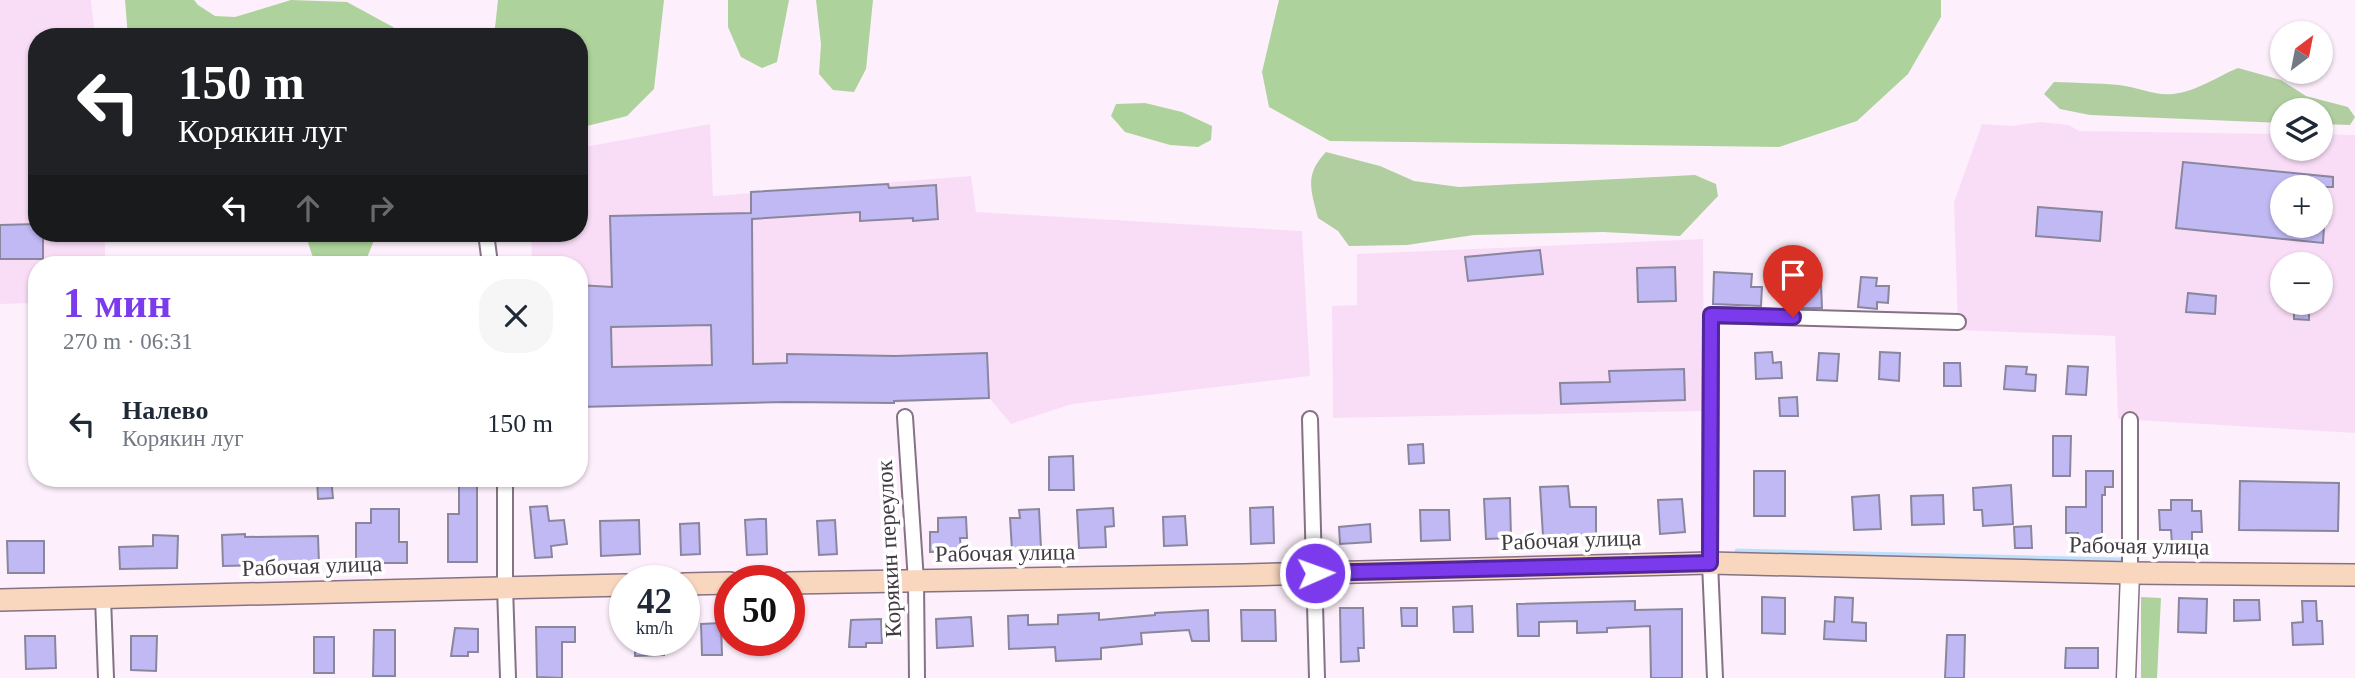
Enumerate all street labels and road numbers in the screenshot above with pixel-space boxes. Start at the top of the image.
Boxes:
street label: Корякин переулок [872,459,906,638]
street label: Рабочая улица [1500,525,1642,555]
street label: Рабочая улица [2069,532,2209,560]
street label: Рабочая улица [935,539,1075,567]
street label: Рабочая улица [241,551,383,581]

